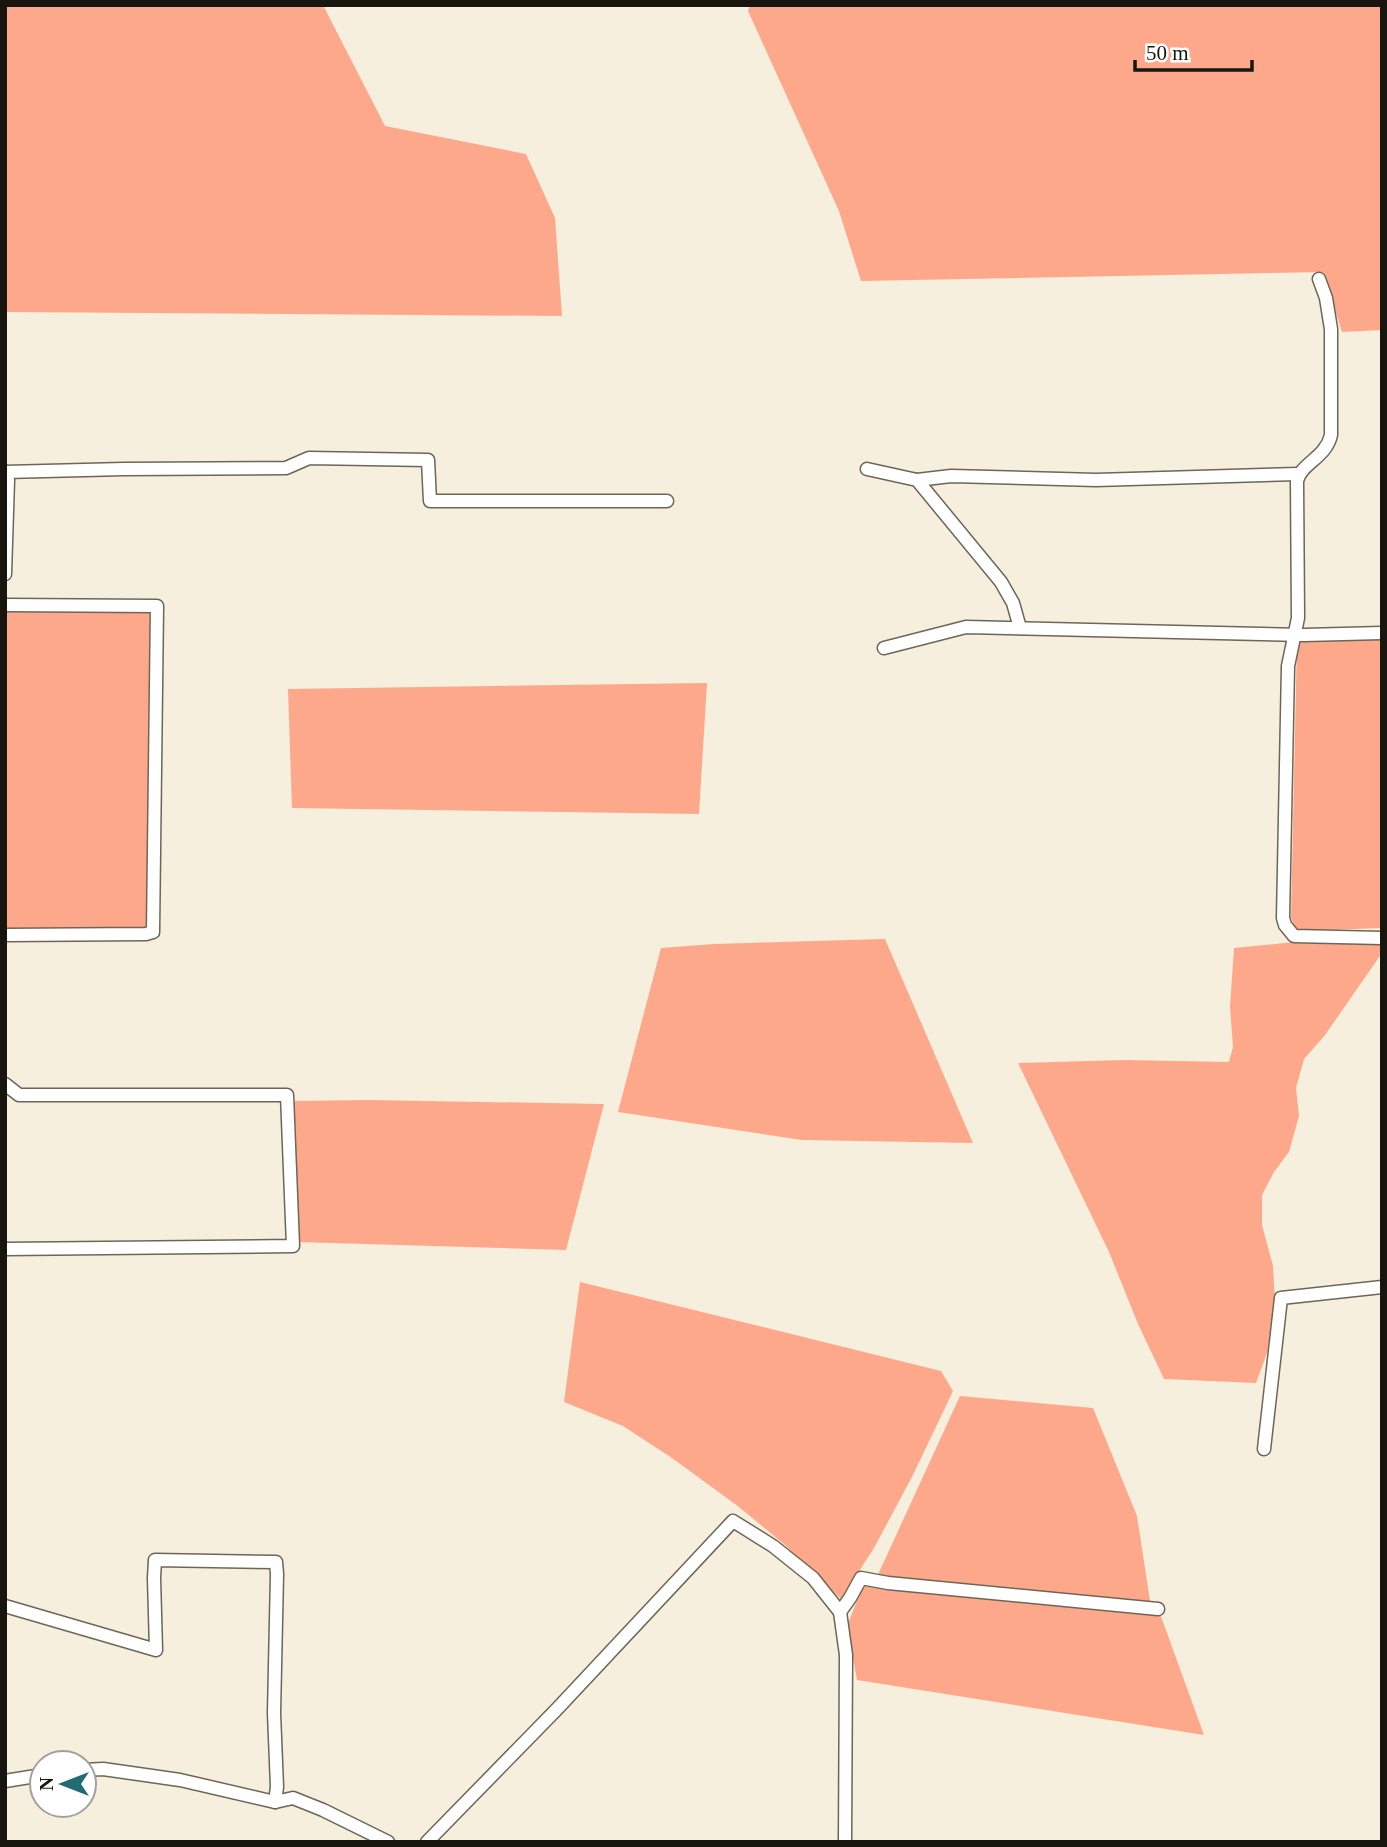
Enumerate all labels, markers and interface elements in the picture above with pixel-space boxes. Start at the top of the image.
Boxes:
scale bar [1135,28,1252,72]
text: 50 m [1146,41,1189,65]
north arrow [28,1749,98,1819]
text: N [36,1777,57,1791]

